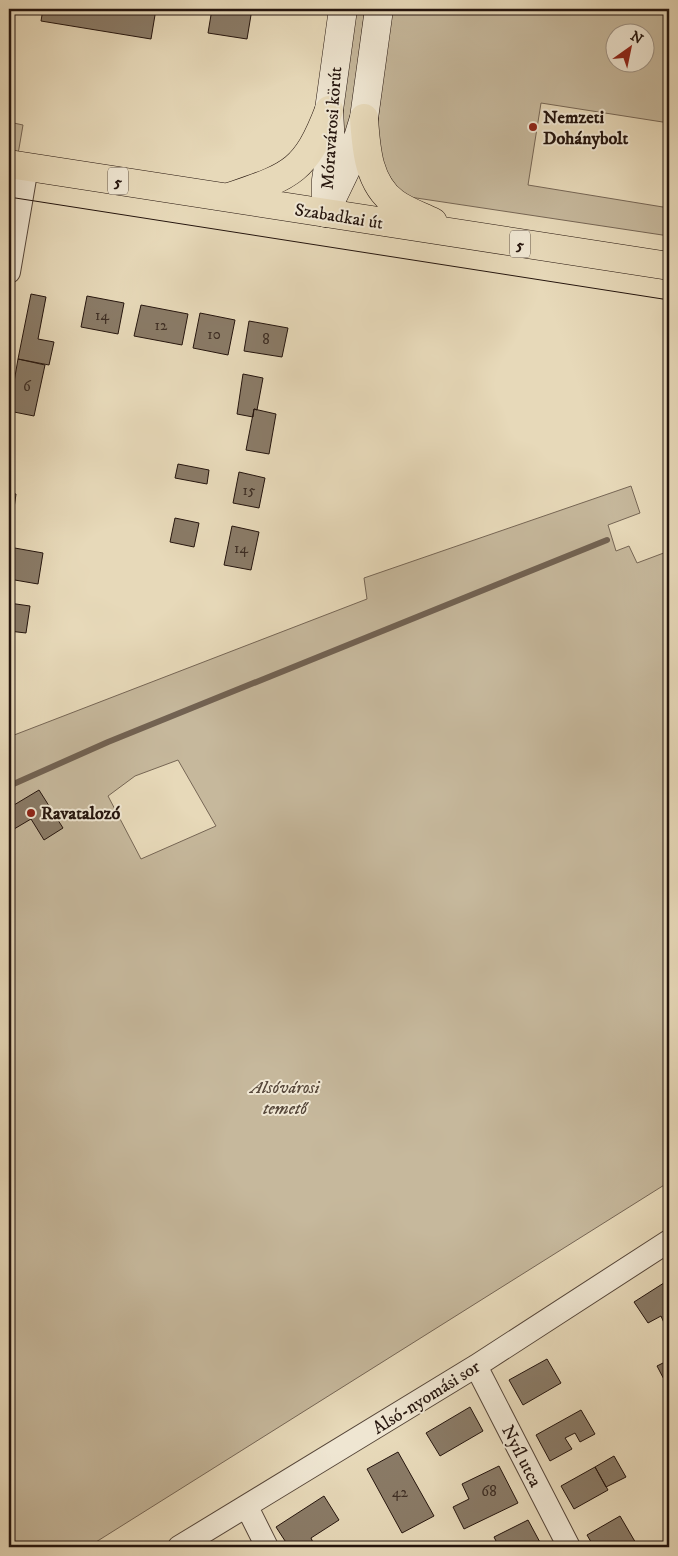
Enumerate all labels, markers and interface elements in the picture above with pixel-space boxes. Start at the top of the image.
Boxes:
north arrow [606,22,656,72]
text: N [627,27,647,49]
street label: Móravárosi körút [317,66,347,190]
place label: Nemzeti Dohánybolt [543,107,628,150]
marker: Nemzeti Dohánybolt [527,121,539,133]
road number: 5 [108,168,128,195]
street label: Szabadkai út [293,199,385,235]
road number: 5 [510,230,530,258]
house number: 14 [95,306,109,325]
house number: 12 [155,316,168,335]
house number: 10 [207,325,221,344]
house number: 8 [262,330,270,349]
house number: 6 [23,377,32,396]
house number: 15 [243,481,256,500]
house number: 14 [234,539,248,558]
place label: Ravatalozó [41,803,120,825]
marker: Ravatalozó [25,807,37,819]
park label: Alsóvárosi temető [248,1077,321,1120]
street label: Alsó-nyomási sor [369,1356,485,1440]
street label: Nyíl utca [496,1422,546,1491]
house number: 68 [481,1482,497,1501]
house number: 42 [392,1483,409,1502]

